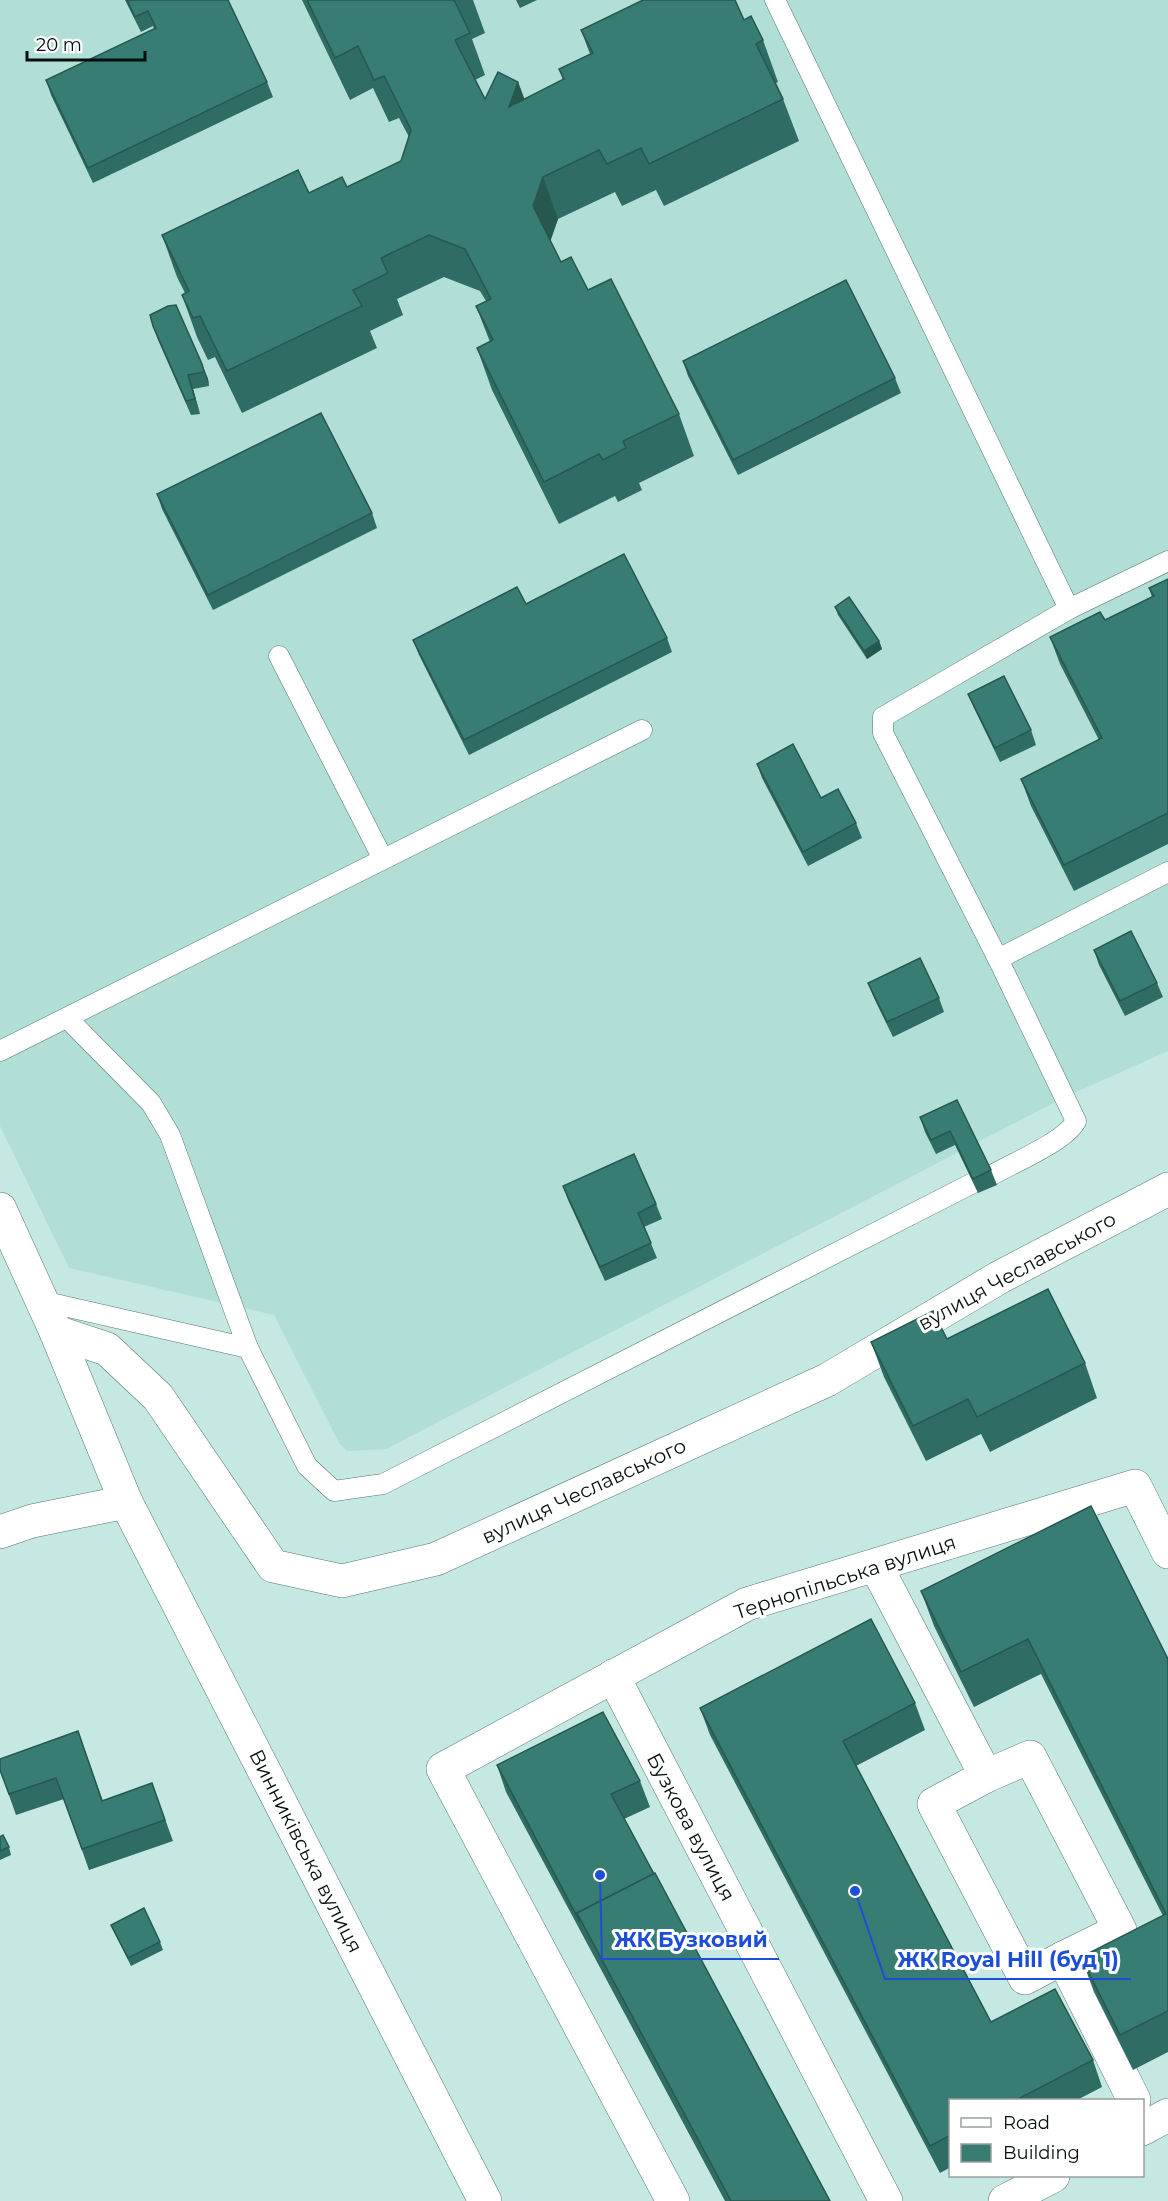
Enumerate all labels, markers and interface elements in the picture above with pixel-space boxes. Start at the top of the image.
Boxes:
scale bar [27,24,146,62]
text: 20 m [36,34,82,56]
street label: вулиця Чеславського [914,1207,1120,1335]
street label: вулиця Чеславського [478,1433,690,1549]
street label: Тернопільська вулиця [731,1530,959,1624]
street label: Винниківська вулиця [244,1745,368,1957]
street label: Бузкова вулиця [642,1749,740,1905]
callout: ЖК Бузковий [602,1920,779,1959]
text: ЖК Бузковий [614,1927,768,1952]
callout: ЖК Royal Hill (буд 1) [885,1940,1131,1979]
text: ЖК Royal Hill (буд 1) [897,1947,1119,1972]
legend [949,2099,1144,2177]
text: Road [1003,2112,1050,2134]
text: Building [1003,2142,1080,2164]

